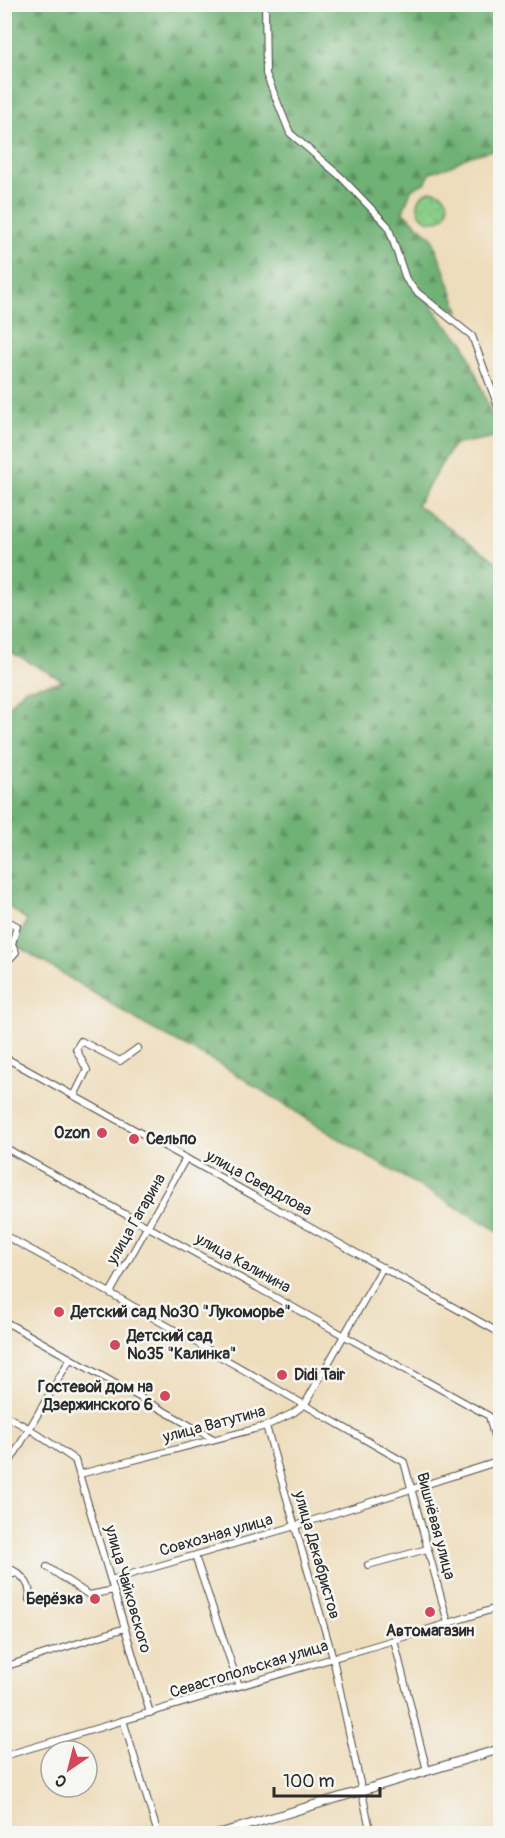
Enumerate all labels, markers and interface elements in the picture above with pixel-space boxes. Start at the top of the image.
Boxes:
place label: Ozon [54,1123,90,1143]
marker: Ozon [95,1126,109,1140]
place label: Сельпо [146,1129,197,1149]
marker: Сельпо [127,1132,141,1146]
street label: улица Свердлова [201,1145,316,1220]
street label: улица Гагарина [101,1170,170,1269]
street label: улица Калинина [191,1228,294,1297]
place label: Детский сад №30 "Лукоморье" [70,1302,291,1322]
marker: Детский сад №30 "Лукоморье" [52,1305,66,1319]
place label: Детский сад №35 "Калинка" [126,1326,236,1364]
marker: Детский сад №35 "Калинка" [108,1338,122,1352]
place label: Didi Tair [294,1365,345,1385]
marker: Didi Tair [275,1368,289,1382]
place label: Гостевой дом на Дзержинского 6 [38,1377,154,1415]
marker: Гостевой дом на Дзержинского 6 [158,1389,172,1403]
street label: улица Ватутина [160,1401,267,1448]
street label: Вишнёвая улица [412,1470,460,1582]
street label: улица Декабристов [289,1488,345,1621]
street label: Совхозная улица [157,1509,275,1561]
street label: улица Чайковского [100,1522,156,1655]
place label: Берёзка [26,1589,84,1609]
marker: Берёзка [88,1592,102,1606]
marker: Автомагазин [423,1605,437,1619]
place label: Автомагазин [386,1621,474,1641]
street label: Севастопольская улица [167,1635,331,1703]
north arrow [39,1739,99,1799]
scale bar [274,1760,380,1798]
text: С [51,1769,71,1791]
text: 100 m [283,1770,335,1793]

